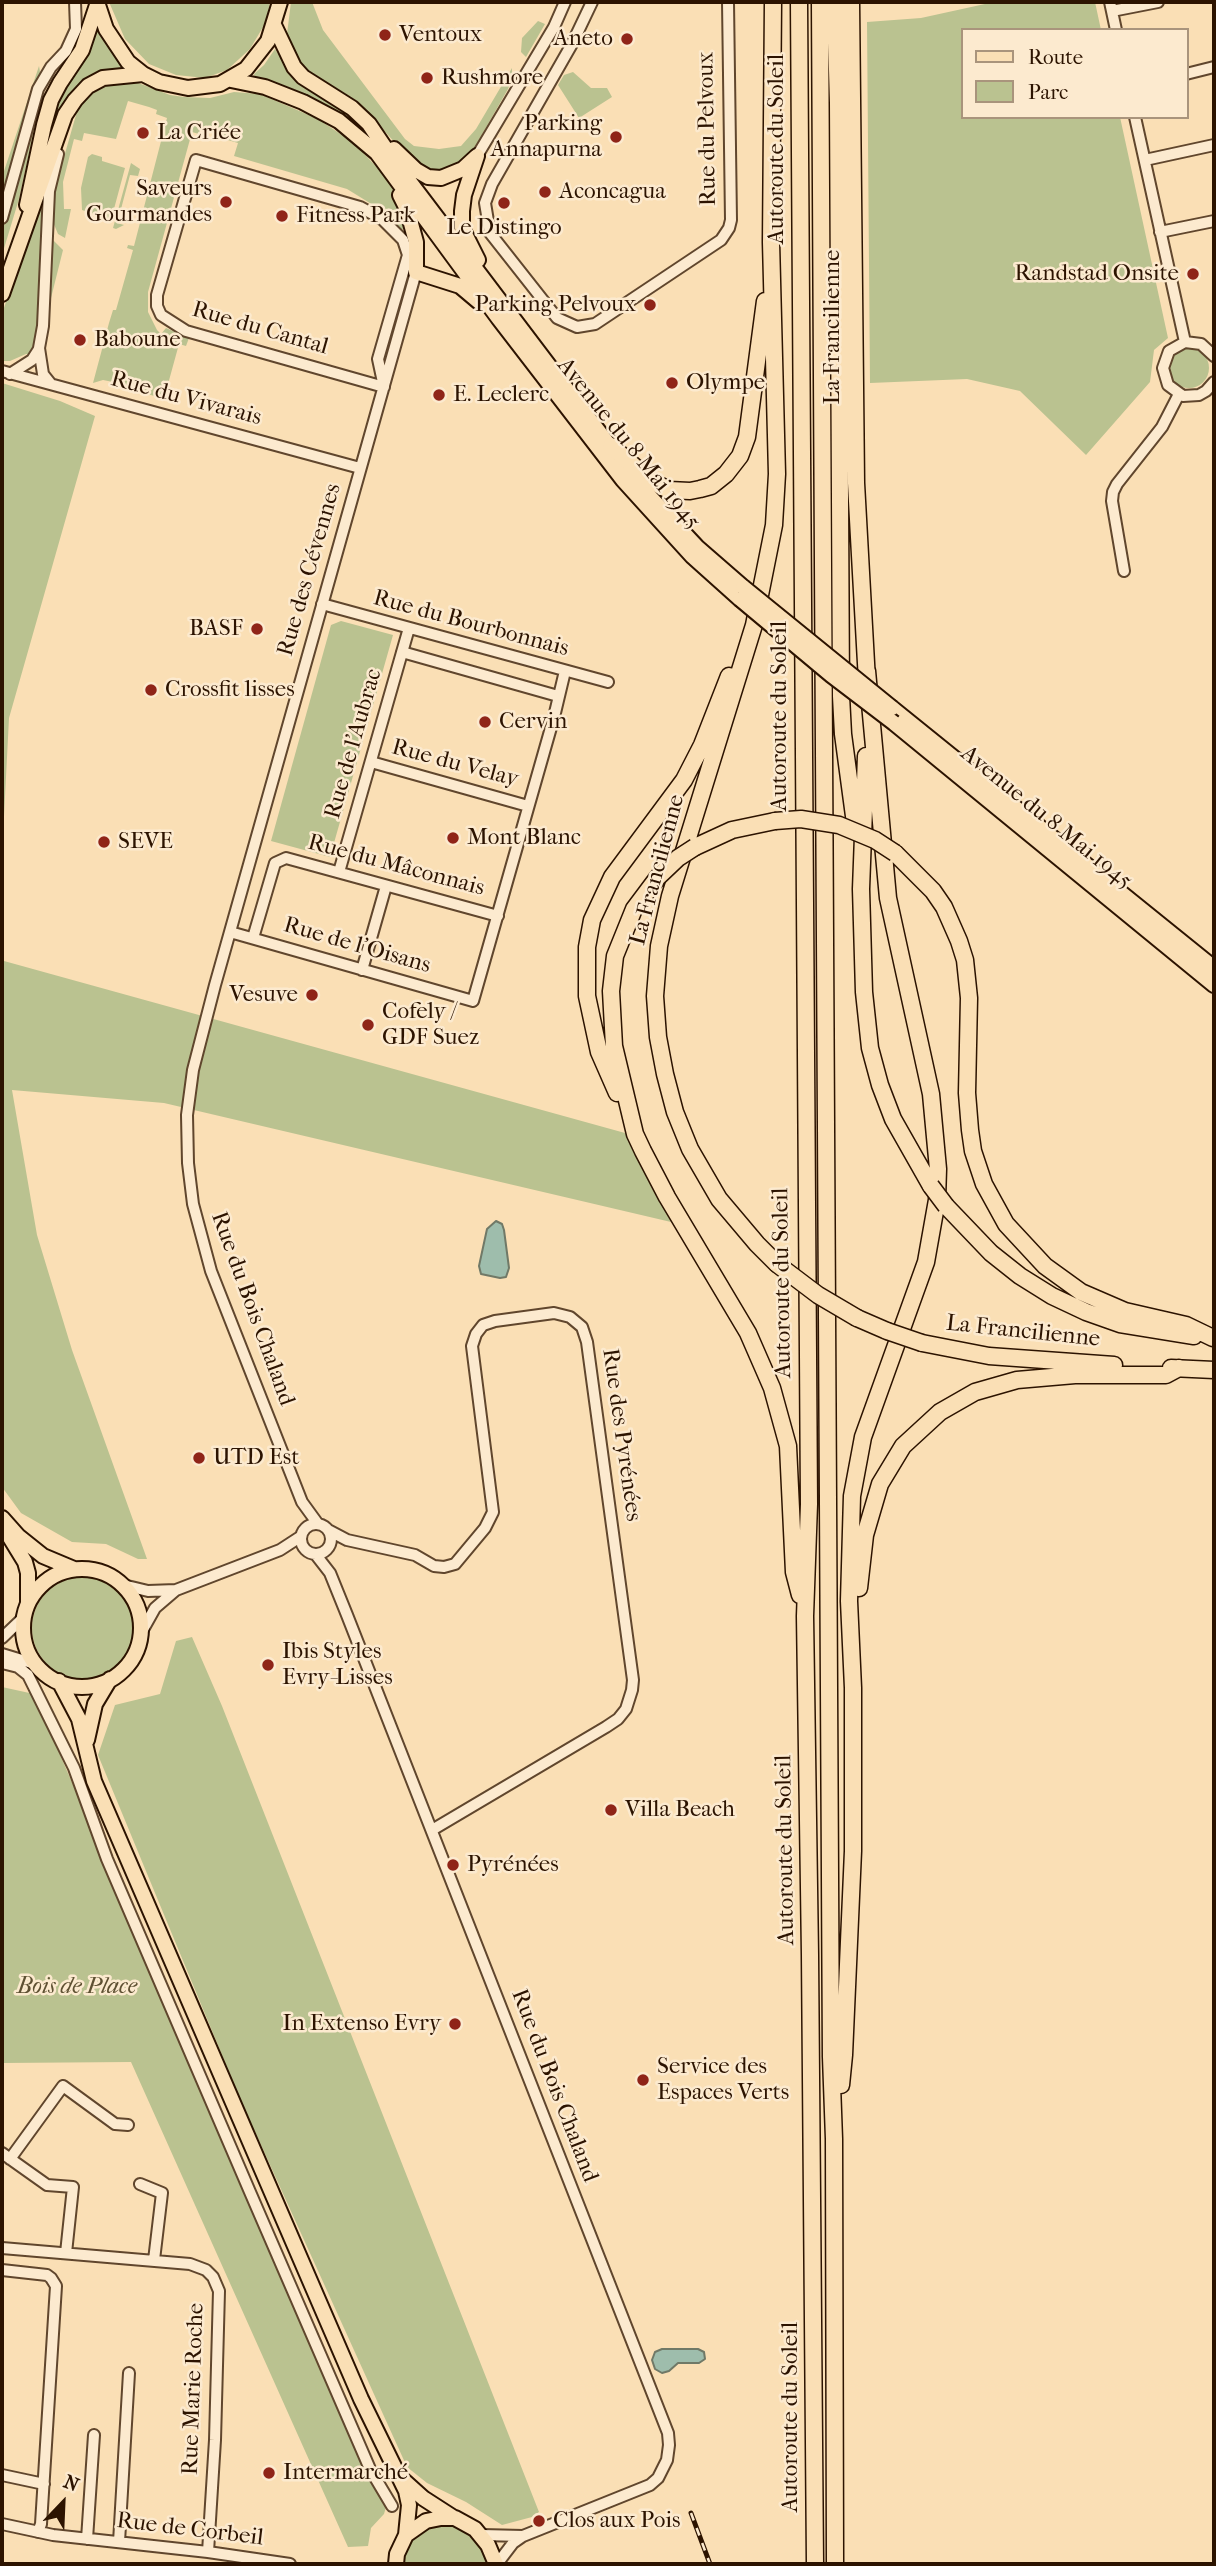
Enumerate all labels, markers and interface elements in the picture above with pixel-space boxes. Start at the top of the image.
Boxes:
place label: Ventoux [399,21,482,49]
place label: Aneto [554,25,613,53]
marker: Ventoux [377,27,393,43]
legend [960,28,1188,119]
marker: Aneto [619,31,635,47]
text: Route [1028,45,1083,69]
street label: Rue du Pelvoux [693,52,723,206]
street label: Autoroute du Soleil [763,54,791,244]
place label: Rushmore [441,64,543,92]
marker: Rushmore [419,70,435,86]
text: Parc [1028,80,1068,104]
place label: Parking Annapurna [491,110,602,164]
place label: La Criée [157,119,241,147]
marker: La Criée [135,125,151,141]
marker: Parking Annapurna [608,129,624,145]
place label: Saveurs Gourmandes [86,175,212,229]
place label: Aconcagua [559,178,666,206]
marker: Aconcagua [537,184,553,200]
marker: Saveurs Gourmandes [218,194,234,210]
marker: Le Distingo [496,195,512,211]
place label: Fitness Park [296,202,415,230]
marker: Fitness Park [274,208,290,224]
place label: Le Distingo [446,214,562,242]
street label: La Francilienne [819,250,847,404]
place label: Randstad Onsite [1014,260,1179,288]
marker: Randstad Onsite [1185,266,1201,282]
place label: Parking Pelvoux [475,291,636,319]
street label: Rue du Cantal [189,296,331,362]
marker: Parking Pelvoux [642,297,658,313]
place label: Baboune [94,326,181,354]
marker: Baboune [72,332,88,348]
street label: Avenue du 8 Mai 1945 [550,353,706,535]
street label: Rue du Vivarais [108,366,264,432]
place label: Olympe [686,369,765,397]
marker: Olympe [664,375,680,391]
place label: E. Leclerc [453,381,549,409]
marker: E. Leclerc [431,387,447,403]
street label: Rue des Cévennes [272,480,348,660]
street label: Rue du Bourbonnais [370,585,572,663]
place label: BASF [189,615,243,643]
marker: BASF [249,621,265,637]
street label: Autoroute du Soleil [766,621,794,811]
street label: Rue de l'Aubrac [319,666,389,822]
place label: Crossfit lisses [165,676,295,704]
marker: Crossfit lisses [143,682,159,698]
place label: Cervin [499,708,567,736]
marker: Cervin [477,714,493,730]
street label: Rue du Velay [389,734,521,794]
street label: Avenue du 8 Mai 1945 [955,740,1137,896]
street label: La Francilienne [625,792,691,948]
place label: Mont Blanc [467,824,581,852]
place label: SEVE [118,828,173,856]
street label: Rue du Mâconnais [305,829,487,903]
marker: Mont Blanc [445,830,461,846]
marker: SEVE [96,834,112,850]
street label: Rue de l'Oisans [280,912,434,980]
place label: Vesuve [229,981,298,1009]
marker: Vesuve [304,987,320,1003]
place label: Cofely / GDF Suez [382,998,479,1052]
marker: Cofely / GDF Suez [360,1017,376,1033]
street label: Autoroute du Soleil [768,1188,798,1378]
street label: Rue du Bois Chaland [204,1208,300,1410]
street label: La Francilienne [945,1310,1101,1354]
street label: Rue des Pyrénées [595,1347,647,1523]
place label: UTD Est [213,1444,299,1472]
marker: UTD Est [191,1450,207,1466]
place label: Ibis Styles Evry-Lisses [282,1638,393,1692]
marker: Ibis Styles Evry-Lisses [260,1657,276,1673]
street label: Autoroute du Soleil [771,1755,801,1945]
place label: Villa Beach [625,1796,735,1824]
marker: Villa Beach [603,1802,619,1818]
place label: Pyrénées [467,1851,559,1879]
marker: Pyrénées [445,1857,461,1873]
park label: Bois de Place [17,1973,137,2001]
street label: Rue du Bois Chaland [504,1986,604,2186]
place label: In Extenso Evry [282,2010,441,2038]
marker: In Extenso Evry [447,2016,463,2032]
place label: Service des Espaces Verts [657,2053,789,2107]
marker: Service des Espaces Verts [635,2072,651,2088]
street label: Rue Marie Roche [177,2302,211,2476]
street label: Autoroute du Soleil [777,2322,805,2512]
place label: Intermarché [283,2459,408,2487]
marker: Intermarché [261,2465,277,2481]
north arrow [28,2468,98,2538]
text: N [60,2471,82,2497]
street label: Rue de Corbeil [115,2507,265,2553]
place label: Clos aux Pois [553,2507,680,2535]
marker: Clos aux Pois [531,2513,547,2529]

